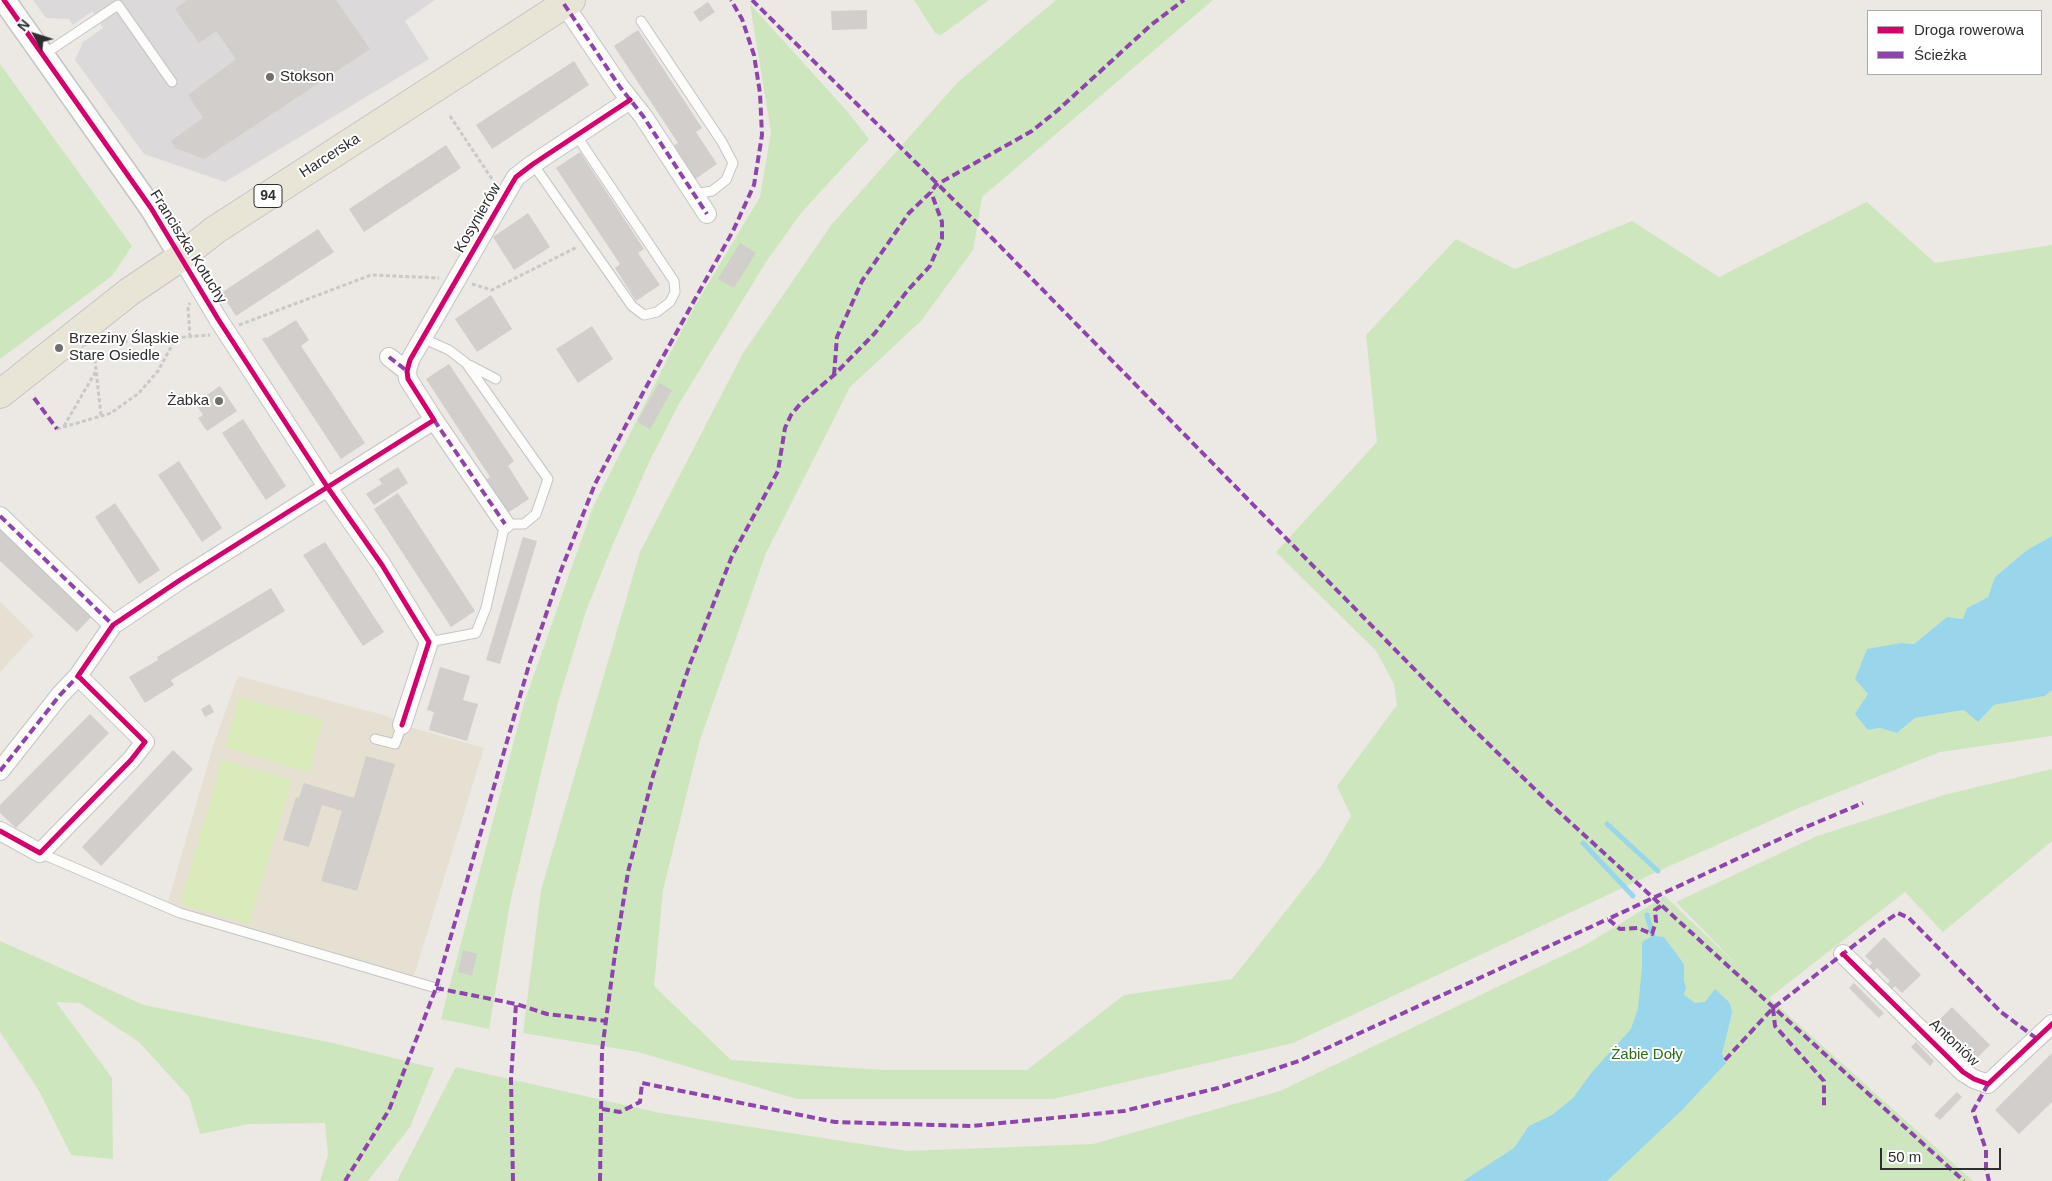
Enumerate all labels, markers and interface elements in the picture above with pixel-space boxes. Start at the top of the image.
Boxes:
north arrow [10,10,60,60]
legend [1867,10,2042,75]
text: N [14,16,33,34]
text: Droga rowerowa [1914,21,2024,38]
text: Ścieżka [1914,46,1967,63]
place label: Stokson [280,68,334,86]
marker: Stokson [264,71,276,83]
street label: Harcerska [296,130,364,182]
street label: Kosynierów [451,180,505,256]
road number: 94 [254,185,282,208]
street label: Franciszka Kotuchy [146,187,230,307]
place label: Brzeziny Śląskie Stare Osiedle [69,330,179,365]
marker: Brzeziny Śląskie Stare Osiedle [53,342,65,354]
place label: Żabka [167,392,209,410]
marker: Żabka [213,395,225,407]
street label: Antoniów [1925,1015,1983,1071]
park label: Żabie Doły [1611,1046,1683,1064]
scale bar [1882,1138,2003,1170]
text: 50 m [1888,1148,1921,1165]

